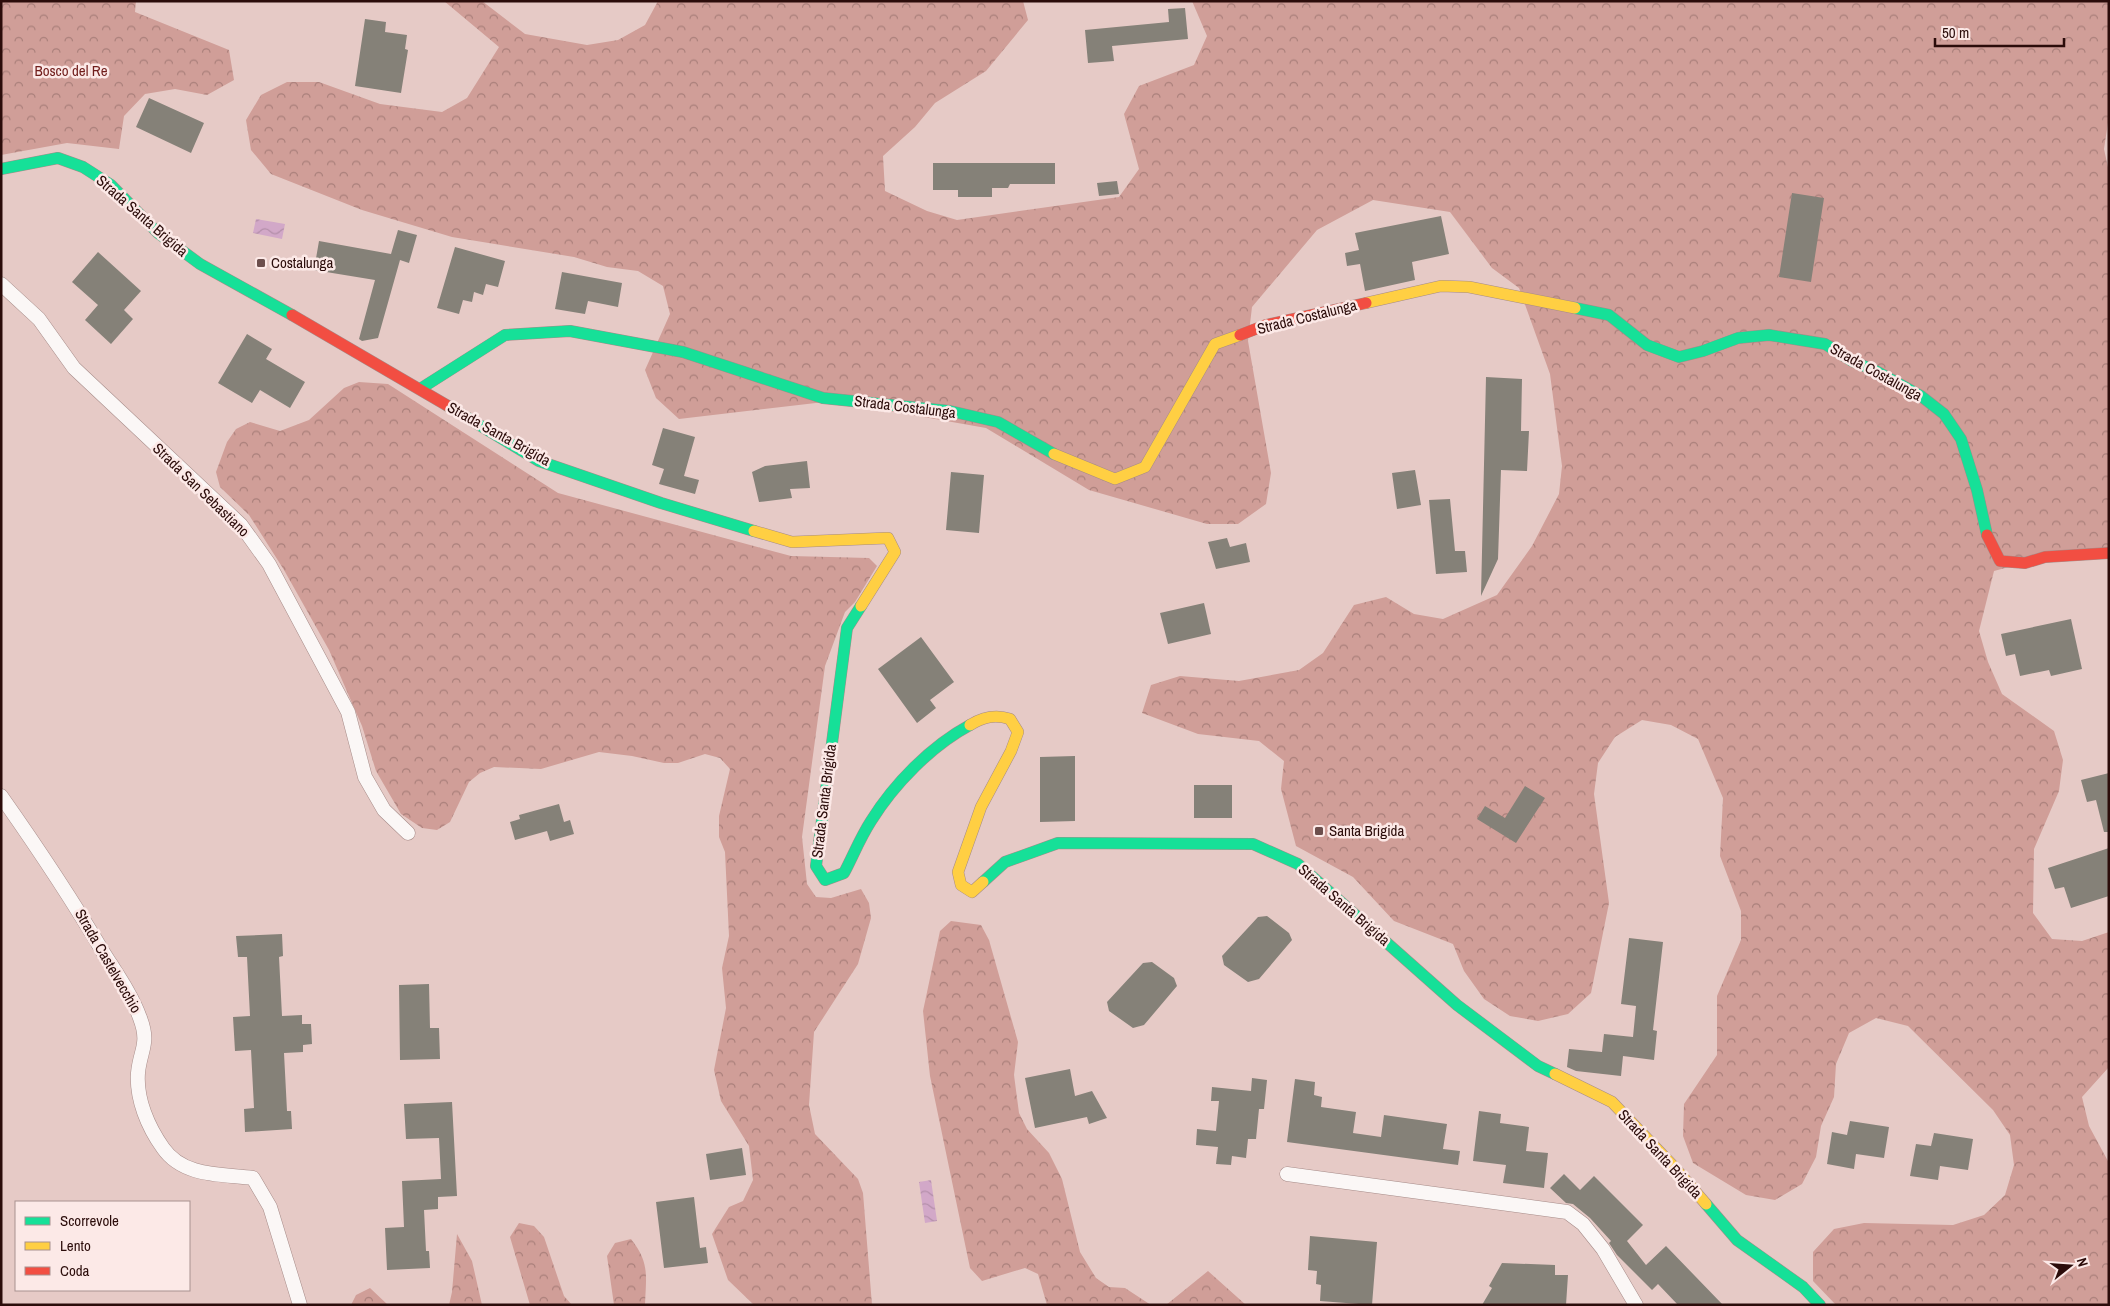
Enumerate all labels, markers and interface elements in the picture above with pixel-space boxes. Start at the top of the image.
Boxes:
scale bar [1935,15,2064,47]
text: 50 m [1942,22,1969,43]
park label: Bosco del Re [34,60,108,81]
street label: Strada Santa Brigida [92,170,193,261]
place label: Costalunga [271,252,333,273]
marker: Costalunga [255,257,267,269]
street label: Strada Costalunga [1255,294,1359,339]
street label: Strada Costalunga [1827,338,1926,406]
street label: Strada Costalunga [853,390,957,423]
street label: Strada Santa Brigida [444,397,555,471]
street label: Strada San Sebastiano [148,438,255,541]
street label: Strada Santa Brigida [806,742,841,859]
place label: Santa Brigida [1329,820,1404,841]
marker: Santa Brigida [1313,825,1325,837]
street label: Strada Santa Brigida [1294,859,1395,950]
street label: Strada Castelvecchio [70,905,147,1017]
street label: Strada Santa Brigida [1614,1104,1707,1203]
legend [15,1201,190,1291]
text: Scorrevole [60,1210,119,1231]
text: Lento [60,1235,91,1256]
north arrow [2045,1241,2095,1291]
text: N [2073,1256,2092,1269]
text: Coda [60,1260,90,1281]

